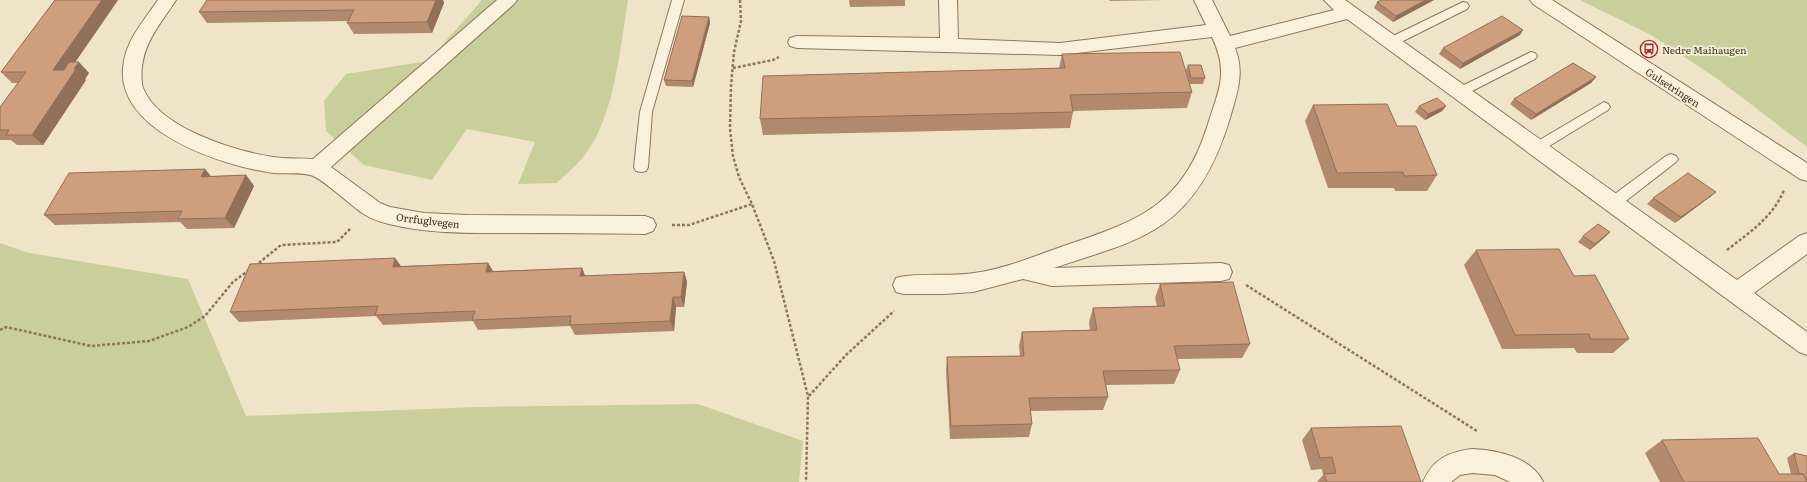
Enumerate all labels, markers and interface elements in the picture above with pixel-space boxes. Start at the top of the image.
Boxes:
bus stop icon: Nedre Maihaugen [1639,39,1659,59]
place label: Nedre Maihaugen [1662,42,1747,57]
street label: Gulsetringen [1643,64,1704,110]
street label: Orrfuglvegen [395,209,461,231]

